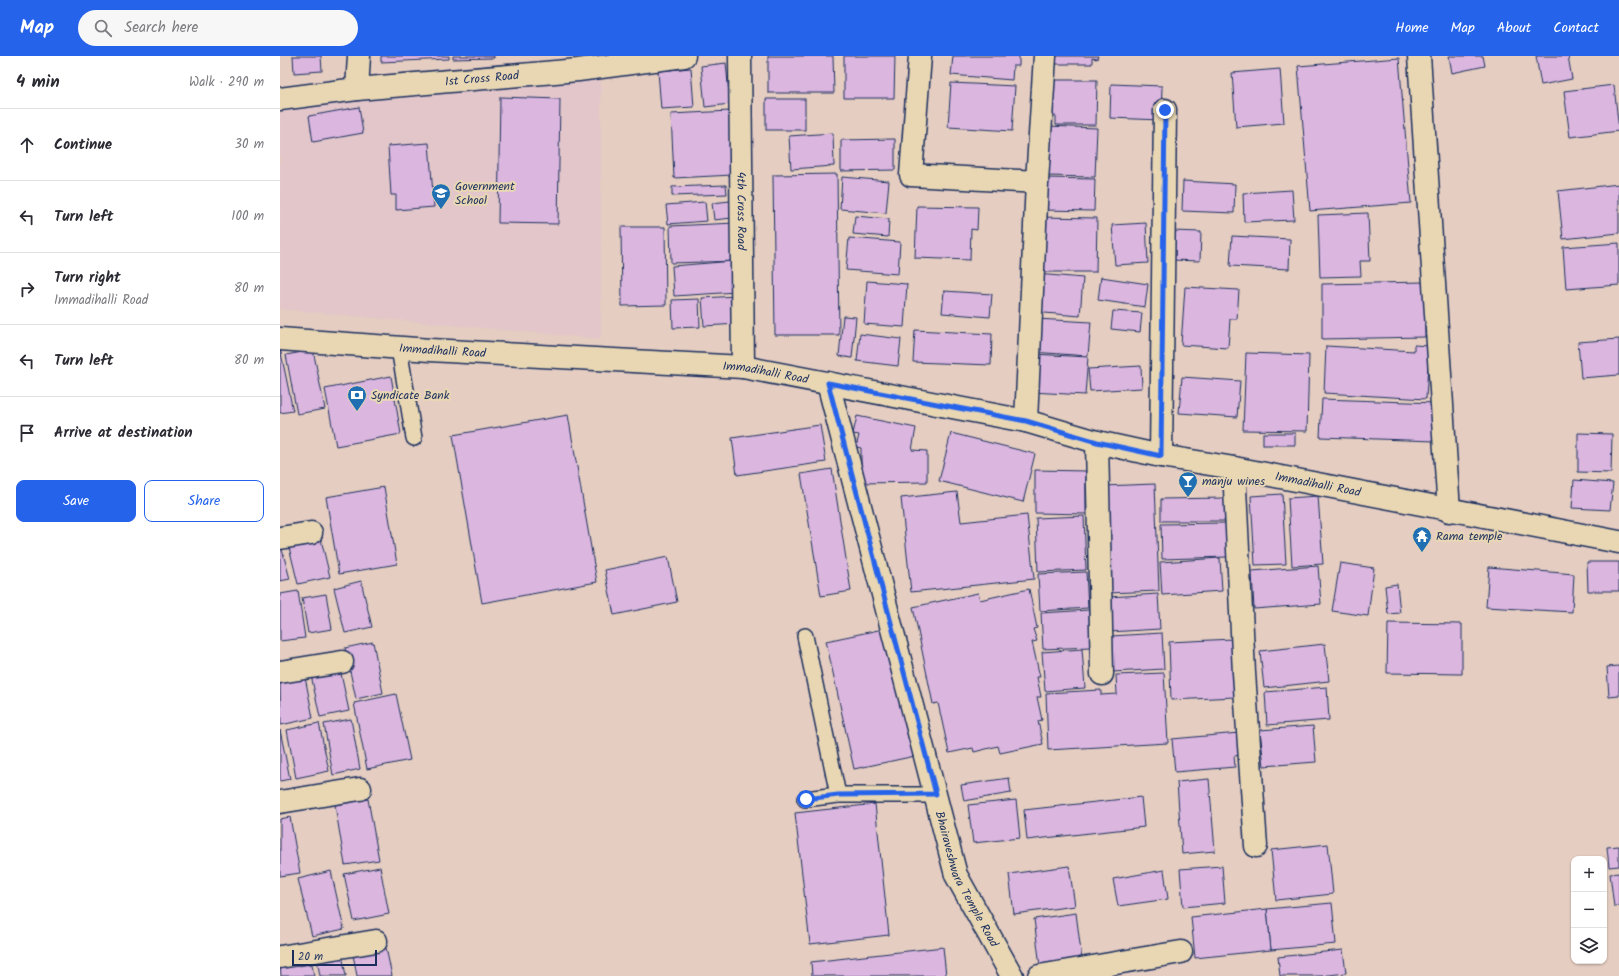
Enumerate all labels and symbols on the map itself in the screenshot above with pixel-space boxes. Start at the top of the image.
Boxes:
street label: 1st Cross Road [444,66,521,91]
route end [1156,101,1174,119]
street label: 4th Cross Road [732,172,751,251]
place label: Government School [455,177,515,210]
school or university icon: Government School [430,182,452,210]
street label: Immadihalli Road [398,338,488,363]
street label: Immadihalli Road [722,356,811,389]
bank icon: Syndicate Bank [346,384,368,412]
place label: Syndicate Bank [371,386,450,405]
street label: Immadihalli Road [1273,467,1364,502]
bar icon: manju wines [1177,470,1199,498]
place label: manju wines [1202,472,1265,491]
temple icon: Rama temple [1411,525,1433,553]
place label: Rama temple [1436,527,1503,546]
route start [797,790,815,808]
street label: Bhairaveshwara Temple Road [930,809,1004,951]
scale bar [292,948,377,967]

